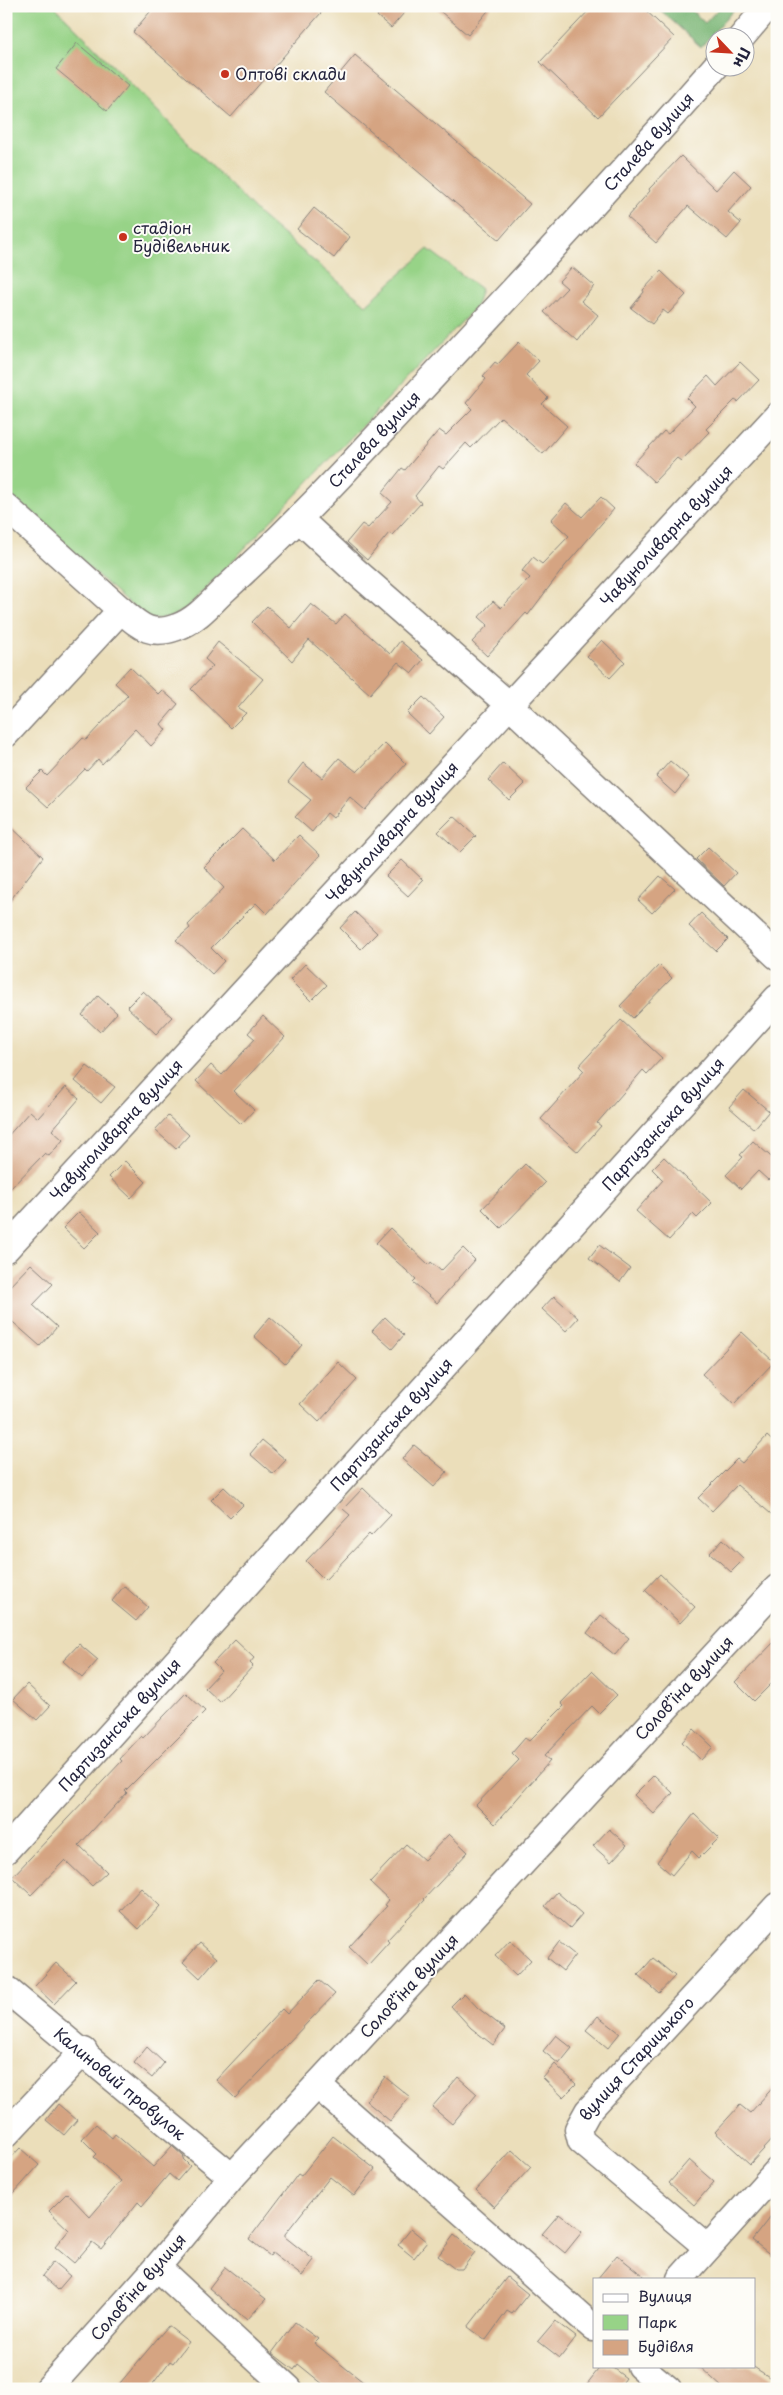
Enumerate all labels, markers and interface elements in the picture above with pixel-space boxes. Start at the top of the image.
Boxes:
north arrow [706,28,756,78]
text: Пн [728,44,756,71]
place label: Оптові склади [235,61,346,85]
marker: Оптові склади [219,68,231,80]
street label: Сталева вулиця [597,87,699,196]
place label: стадіон Будівельник [133,215,230,257]
marker: стадіон Будівельник [117,231,129,243]
street label: Сталева вулиця [322,385,425,493]
street label: Чавуноливарна вулиця [594,459,737,611]
street label: Чавуноливарна вулиця [319,755,463,908]
street label: Партизанська вулиця [595,1051,729,1195]
street label: Чавуноливарна вулиця [43,1053,187,1206]
street label: Партизанська вулиця [324,1352,457,1496]
street label: Соловʼїна вулиця [628,1630,738,1745]
street label: Партизанська вулиця [52,1652,185,1796]
street label: Соловʼїна вулиця [353,1928,463,2043]
street label: вулиця Старицького [572,1991,699,2124]
street label: Калиновий провулок [49,2021,192,2145]
street label: Соловʼїна вулиця [84,2227,191,2345]
legend [593,2278,756,2368]
text: Вулиця [638,2284,692,2307]
text: Парк [638,2310,677,2333]
text: Будівля [638,2334,694,2357]

